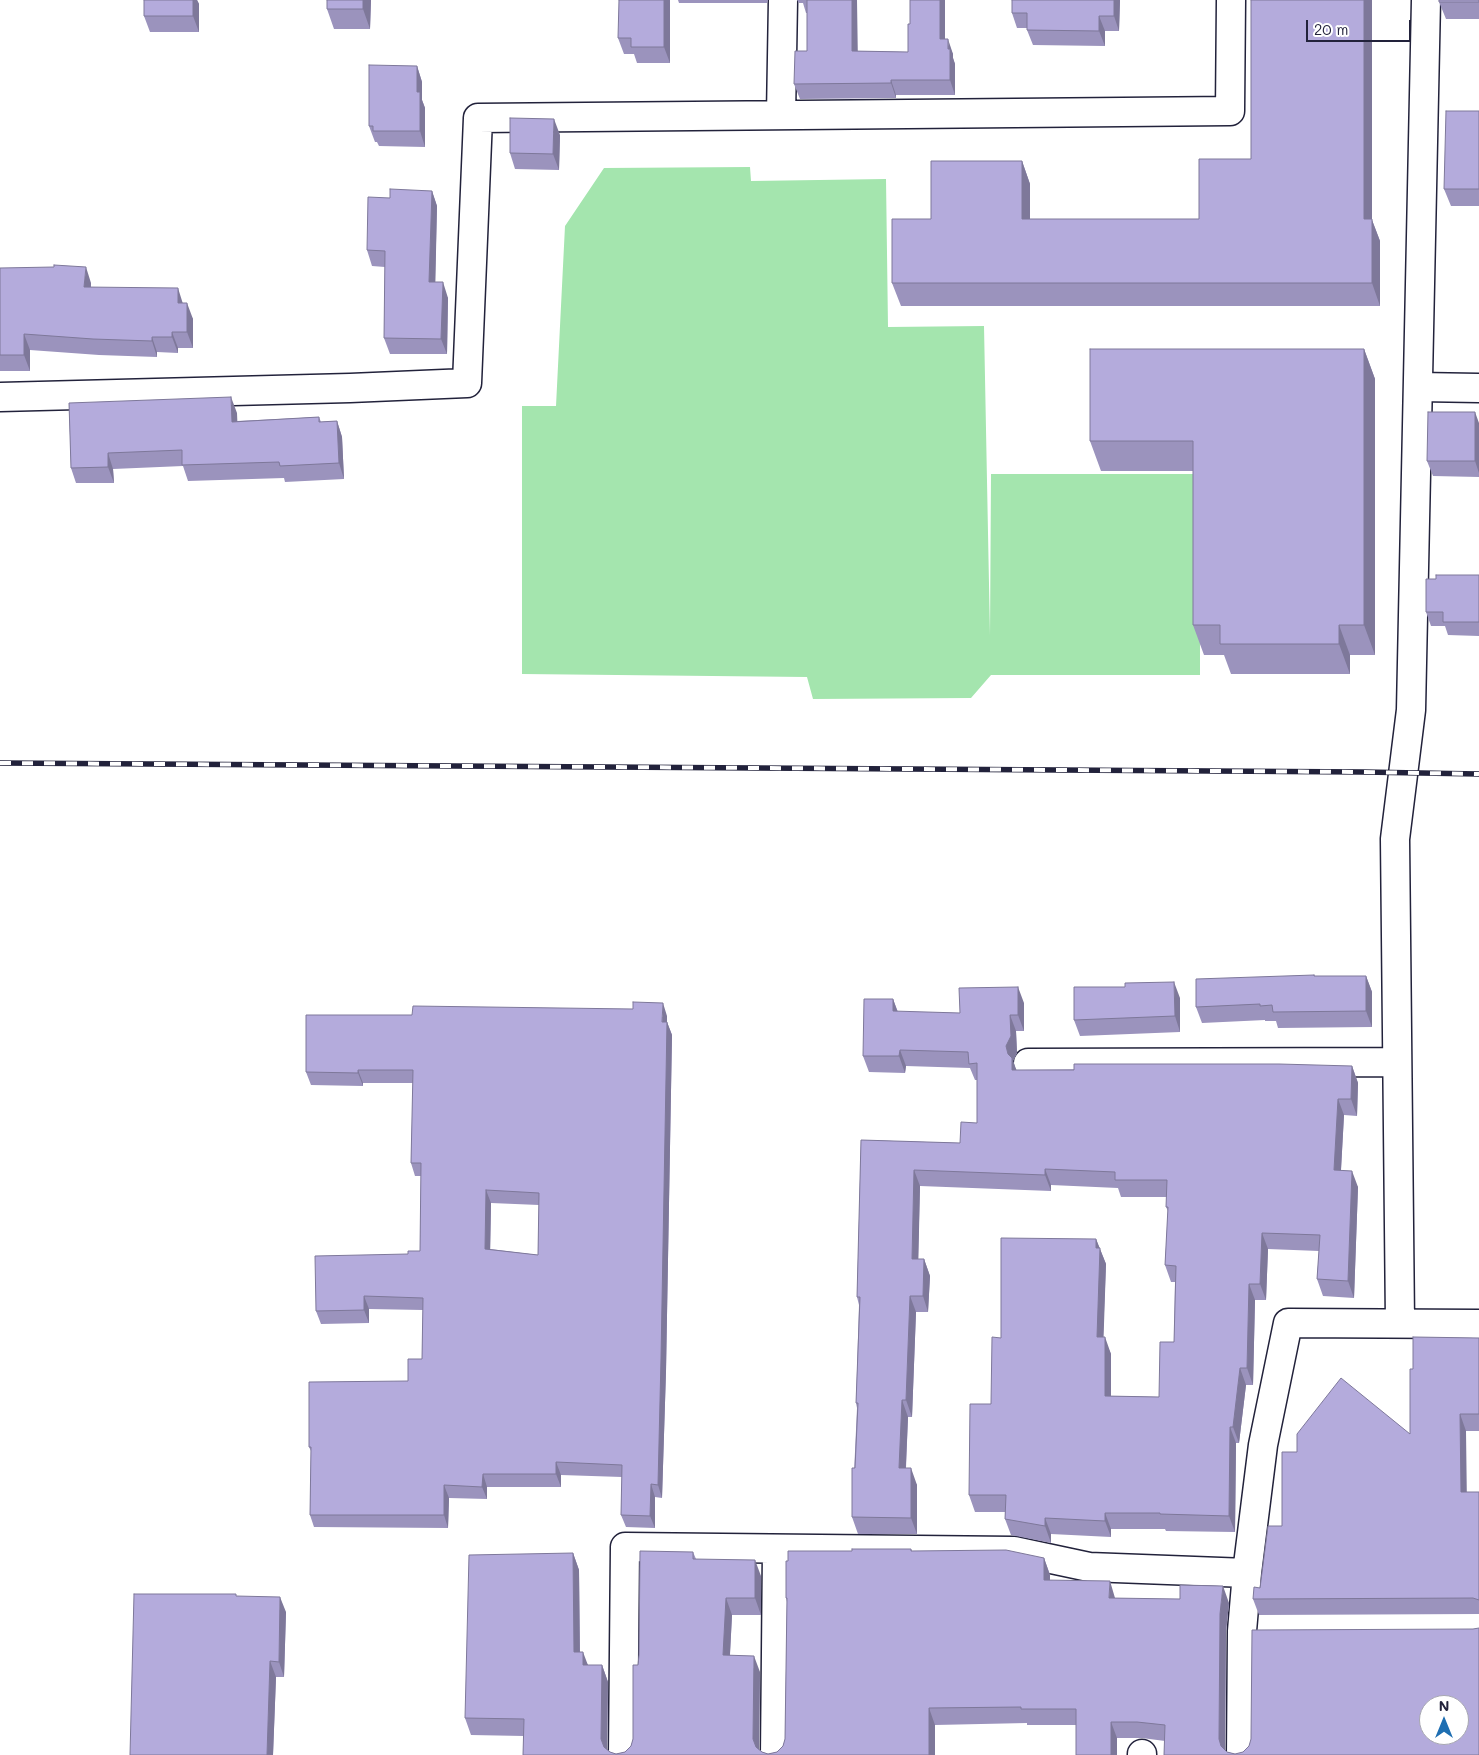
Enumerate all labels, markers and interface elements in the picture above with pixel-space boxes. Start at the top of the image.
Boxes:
scale bar [1309,10,1414,42]
text: 20 m [1314,19,1348,39]
north arrow [1419,1695,1469,1745]
text: N [1439,1696,1449,1715]

